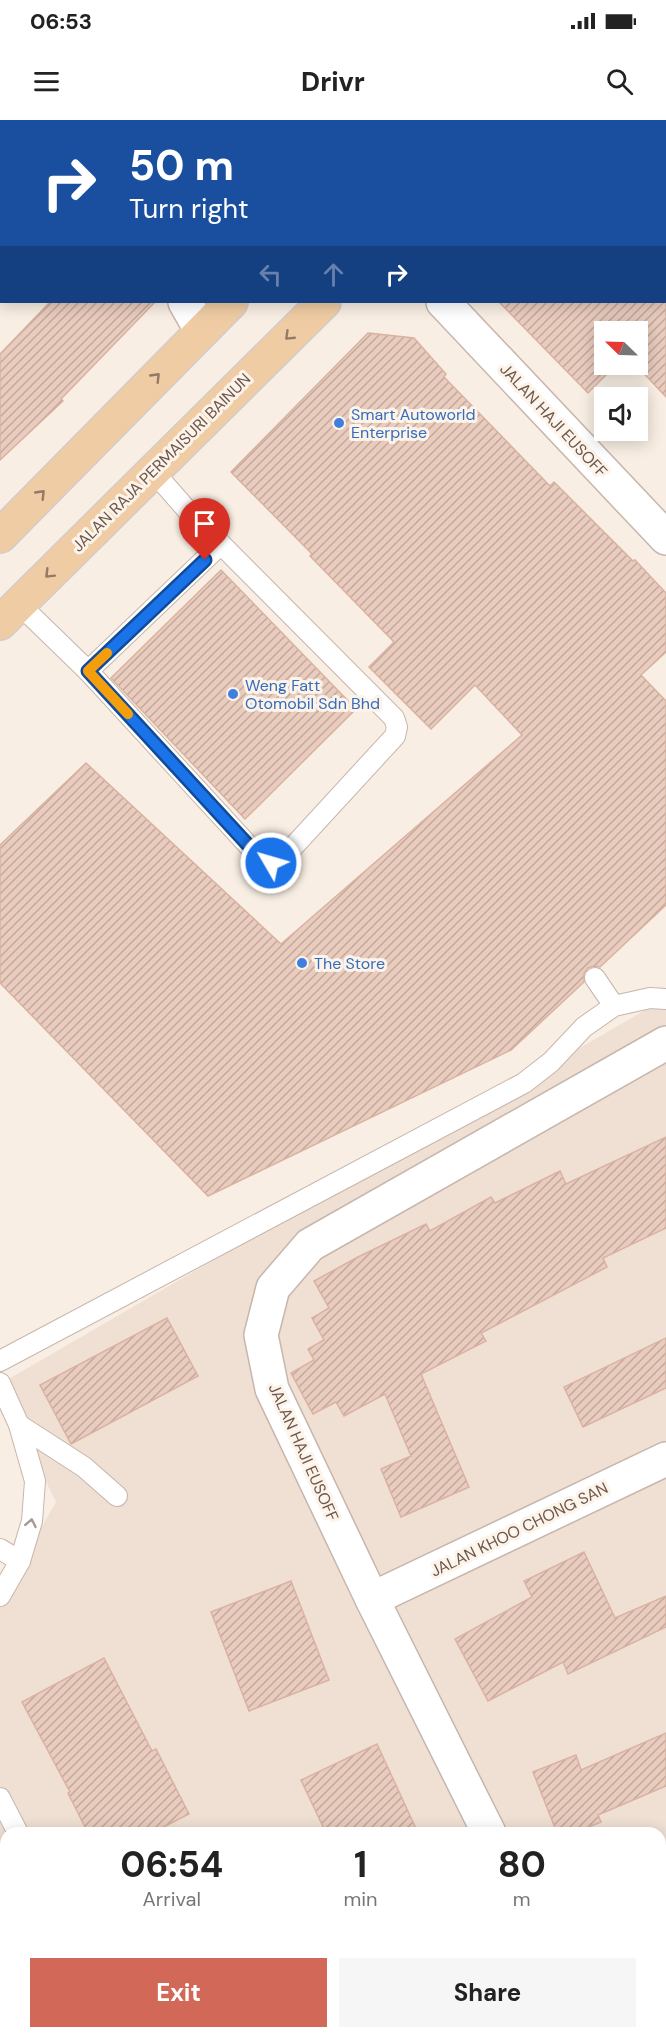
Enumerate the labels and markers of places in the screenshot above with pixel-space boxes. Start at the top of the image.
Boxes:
place label: Smart Autoworld Enterprise [351,404,475,443]
marker: Smart Autoworld Enterprise [332,416,346,430]
pin [179,498,230,560]
place label: Weng Fatt Otomobil Sdn Bhd [245,675,380,714]
marker: Weng Fatt Otomobil Sdn Bhd [226,687,240,701]
place label: The Store [314,953,385,974]
marker: The Store [295,956,309,970]

